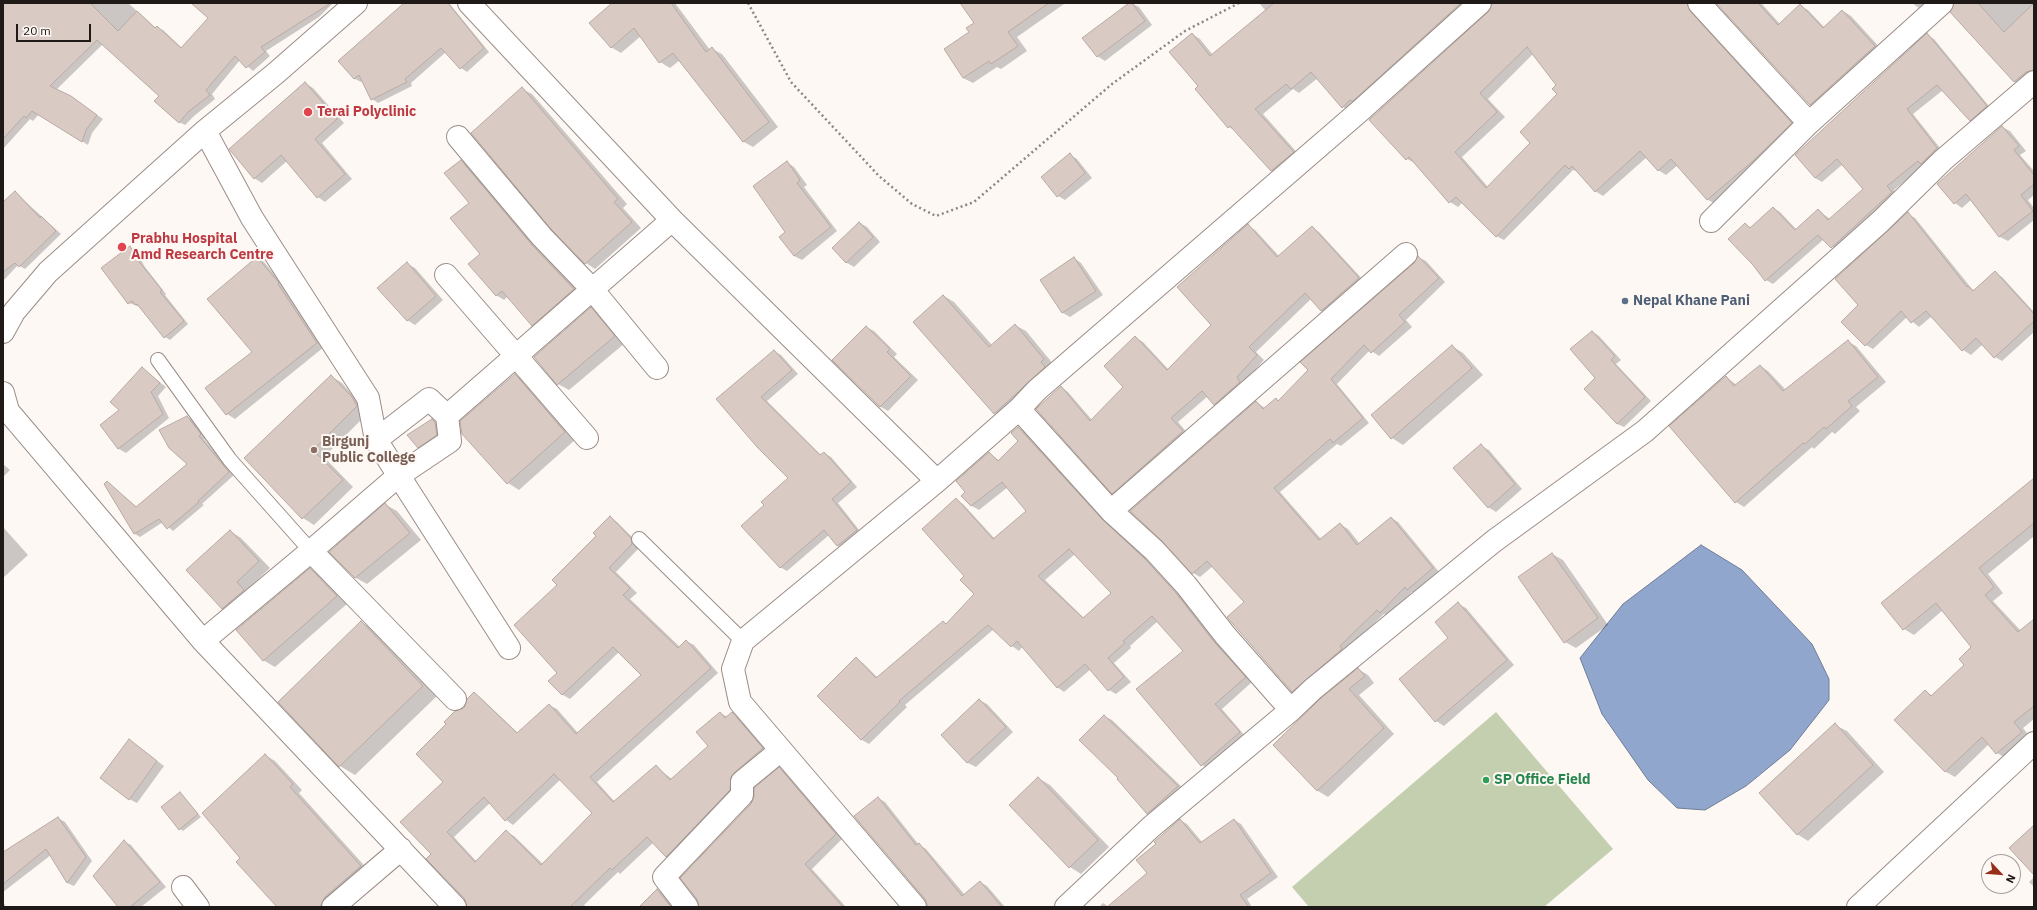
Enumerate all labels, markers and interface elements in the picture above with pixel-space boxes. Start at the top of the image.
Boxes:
scale bar [18,16,93,42]
text: 20 m [23,23,51,38]
place label: Terai Polyclinic [317,104,416,120]
marker: Terai Polyclinic [302,106,314,118]
place label: Prabhu Hospital Amd Research Centre [131,231,274,264]
marker: Prabhu Hospital Amd Research Centre [116,241,128,253]
place label: Nepal Khane Pani [1633,293,1750,309]
marker: Nepal Khane Pani [1620,296,1630,306]
place label: Birgunj Public College [322,434,416,466]
marker: Birgunj Public College [309,445,319,455]
place label: SP Office Field [1494,772,1591,788]
marker: SP Office Field [1481,775,1491,785]
north arrow [1981,854,2021,894]
text: N [2003,872,2019,885]

